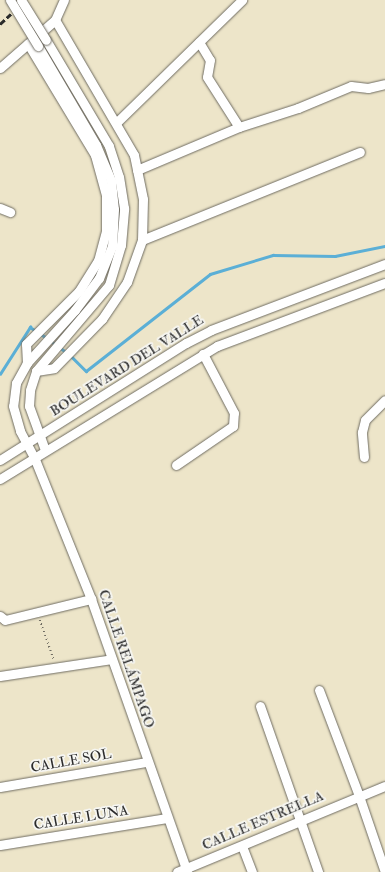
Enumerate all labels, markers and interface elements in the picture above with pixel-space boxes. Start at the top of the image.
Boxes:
street label: BOULEVARD DEL VALLE [47,312,207,420]
street label: CALLE RELÁMPAGO [94,588,158,730]
street label: CALLE SOL [29,746,113,776]
street label: CALLE ESTRELLA [200,788,326,854]
street label: CALLE LUNA [33,802,129,834]

